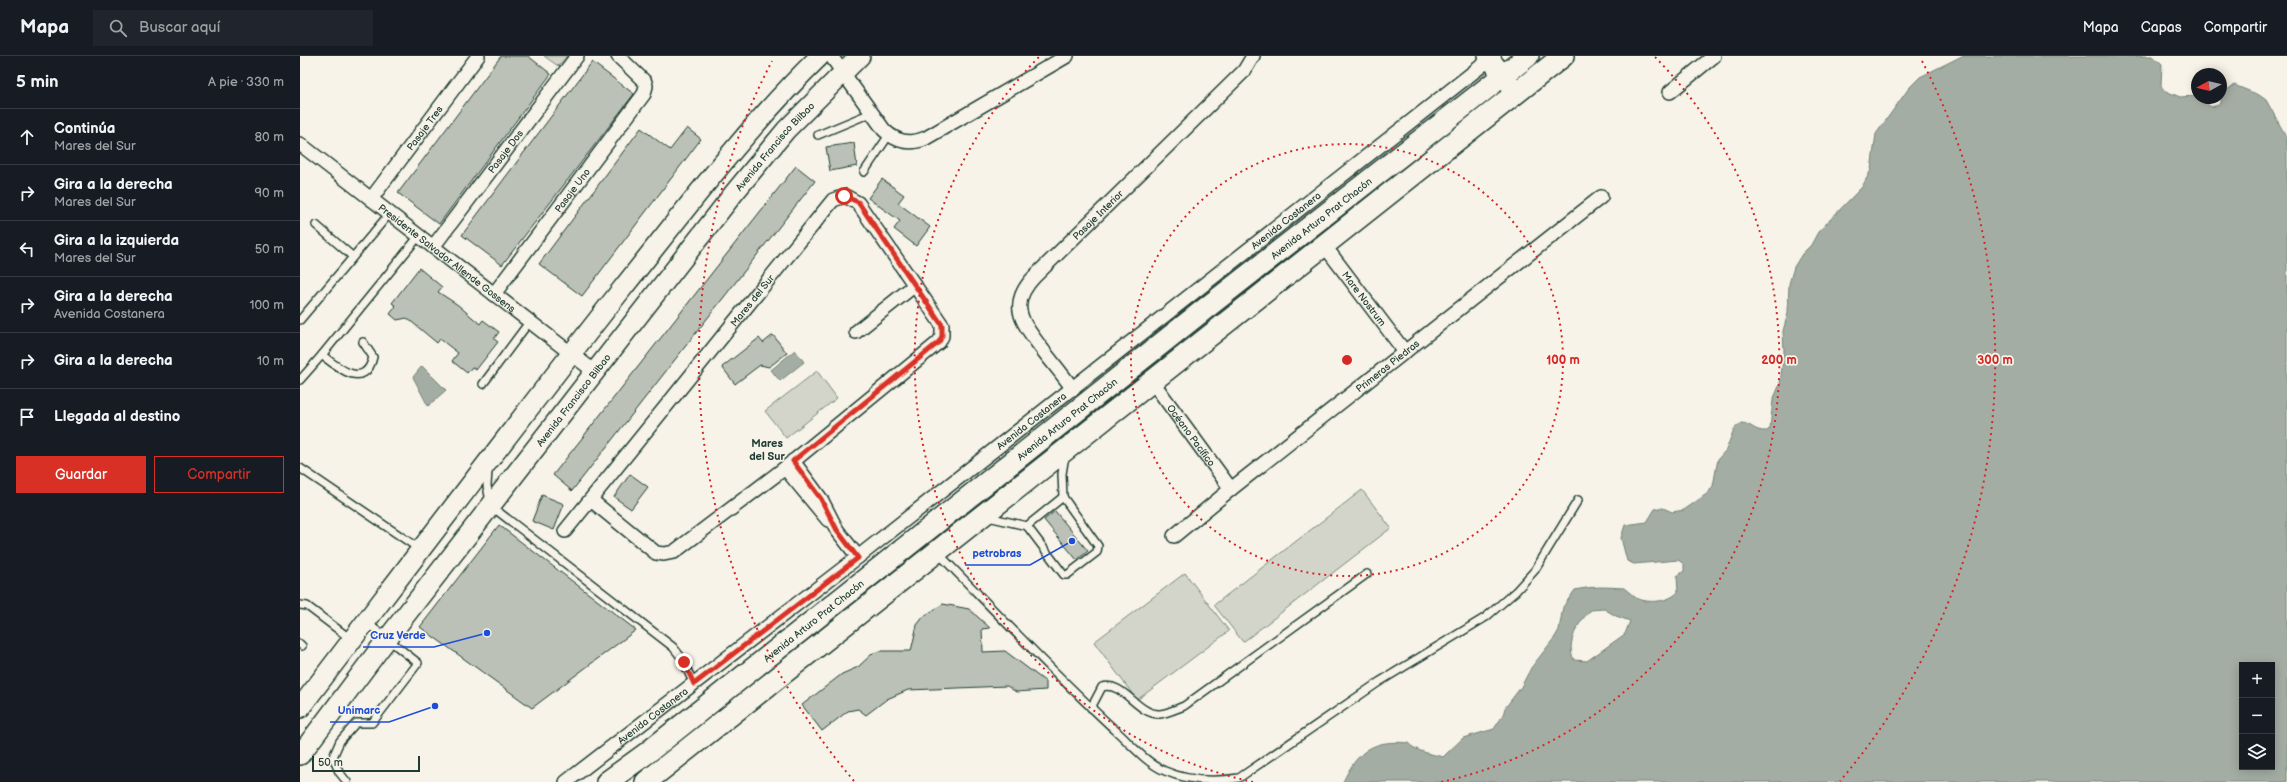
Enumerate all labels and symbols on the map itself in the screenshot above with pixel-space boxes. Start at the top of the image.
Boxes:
north arrow [2191,68,2227,104]
street label: Avenida Francisco Bilbao [733,100,818,194]
street label: Pasaje Tres [405,104,446,153]
street label: Pasaje Dos [486,128,526,176]
street label: Pasaje Uno [552,166,593,215]
street label: Avenida Arturo Prat Chacón [1269,175,1375,262]
route start [835,187,853,205]
street label: Pasaje Interior [1071,188,1126,243]
street label: Avenida Costanera [1249,190,1324,252]
street label: Presidente Salvador Allende Gossens [376,202,517,315]
street label: Mare Nostrum [1339,269,1388,329]
street label: Mares del Sur [728,272,777,329]
street label: Primeras Piedras [1354,338,1422,395]
street label: Avenida Francisco Bilbao [534,352,614,449]
centre of rings [1340,353,1354,367]
text: 100 m [1546,353,1580,368]
text: 200 m [1761,353,1797,368]
text: 300 m [1977,353,2013,368]
street label: Avenida Arturo Prat Chacón [1015,376,1120,463]
street label: Avenida Costanera [994,390,1069,453]
street label: Océano Pacífico [1164,402,1218,469]
district label: Mares del Sur [749,437,785,463]
callout: petrobras [965,542,1030,565]
text: petrobras [972,547,1022,560]
street label: Avenida Arturo Prat Chacón [761,578,867,665]
callout: Cruz Verde [363,624,434,647]
text: Cruz Verde [370,629,426,642]
route end [675,653,693,671]
street label: Avenida Costanera [615,685,691,747]
callout: Unimarc [330,699,389,722]
text: Unimarc [338,704,380,717]
scale bar [312,754,420,773]

